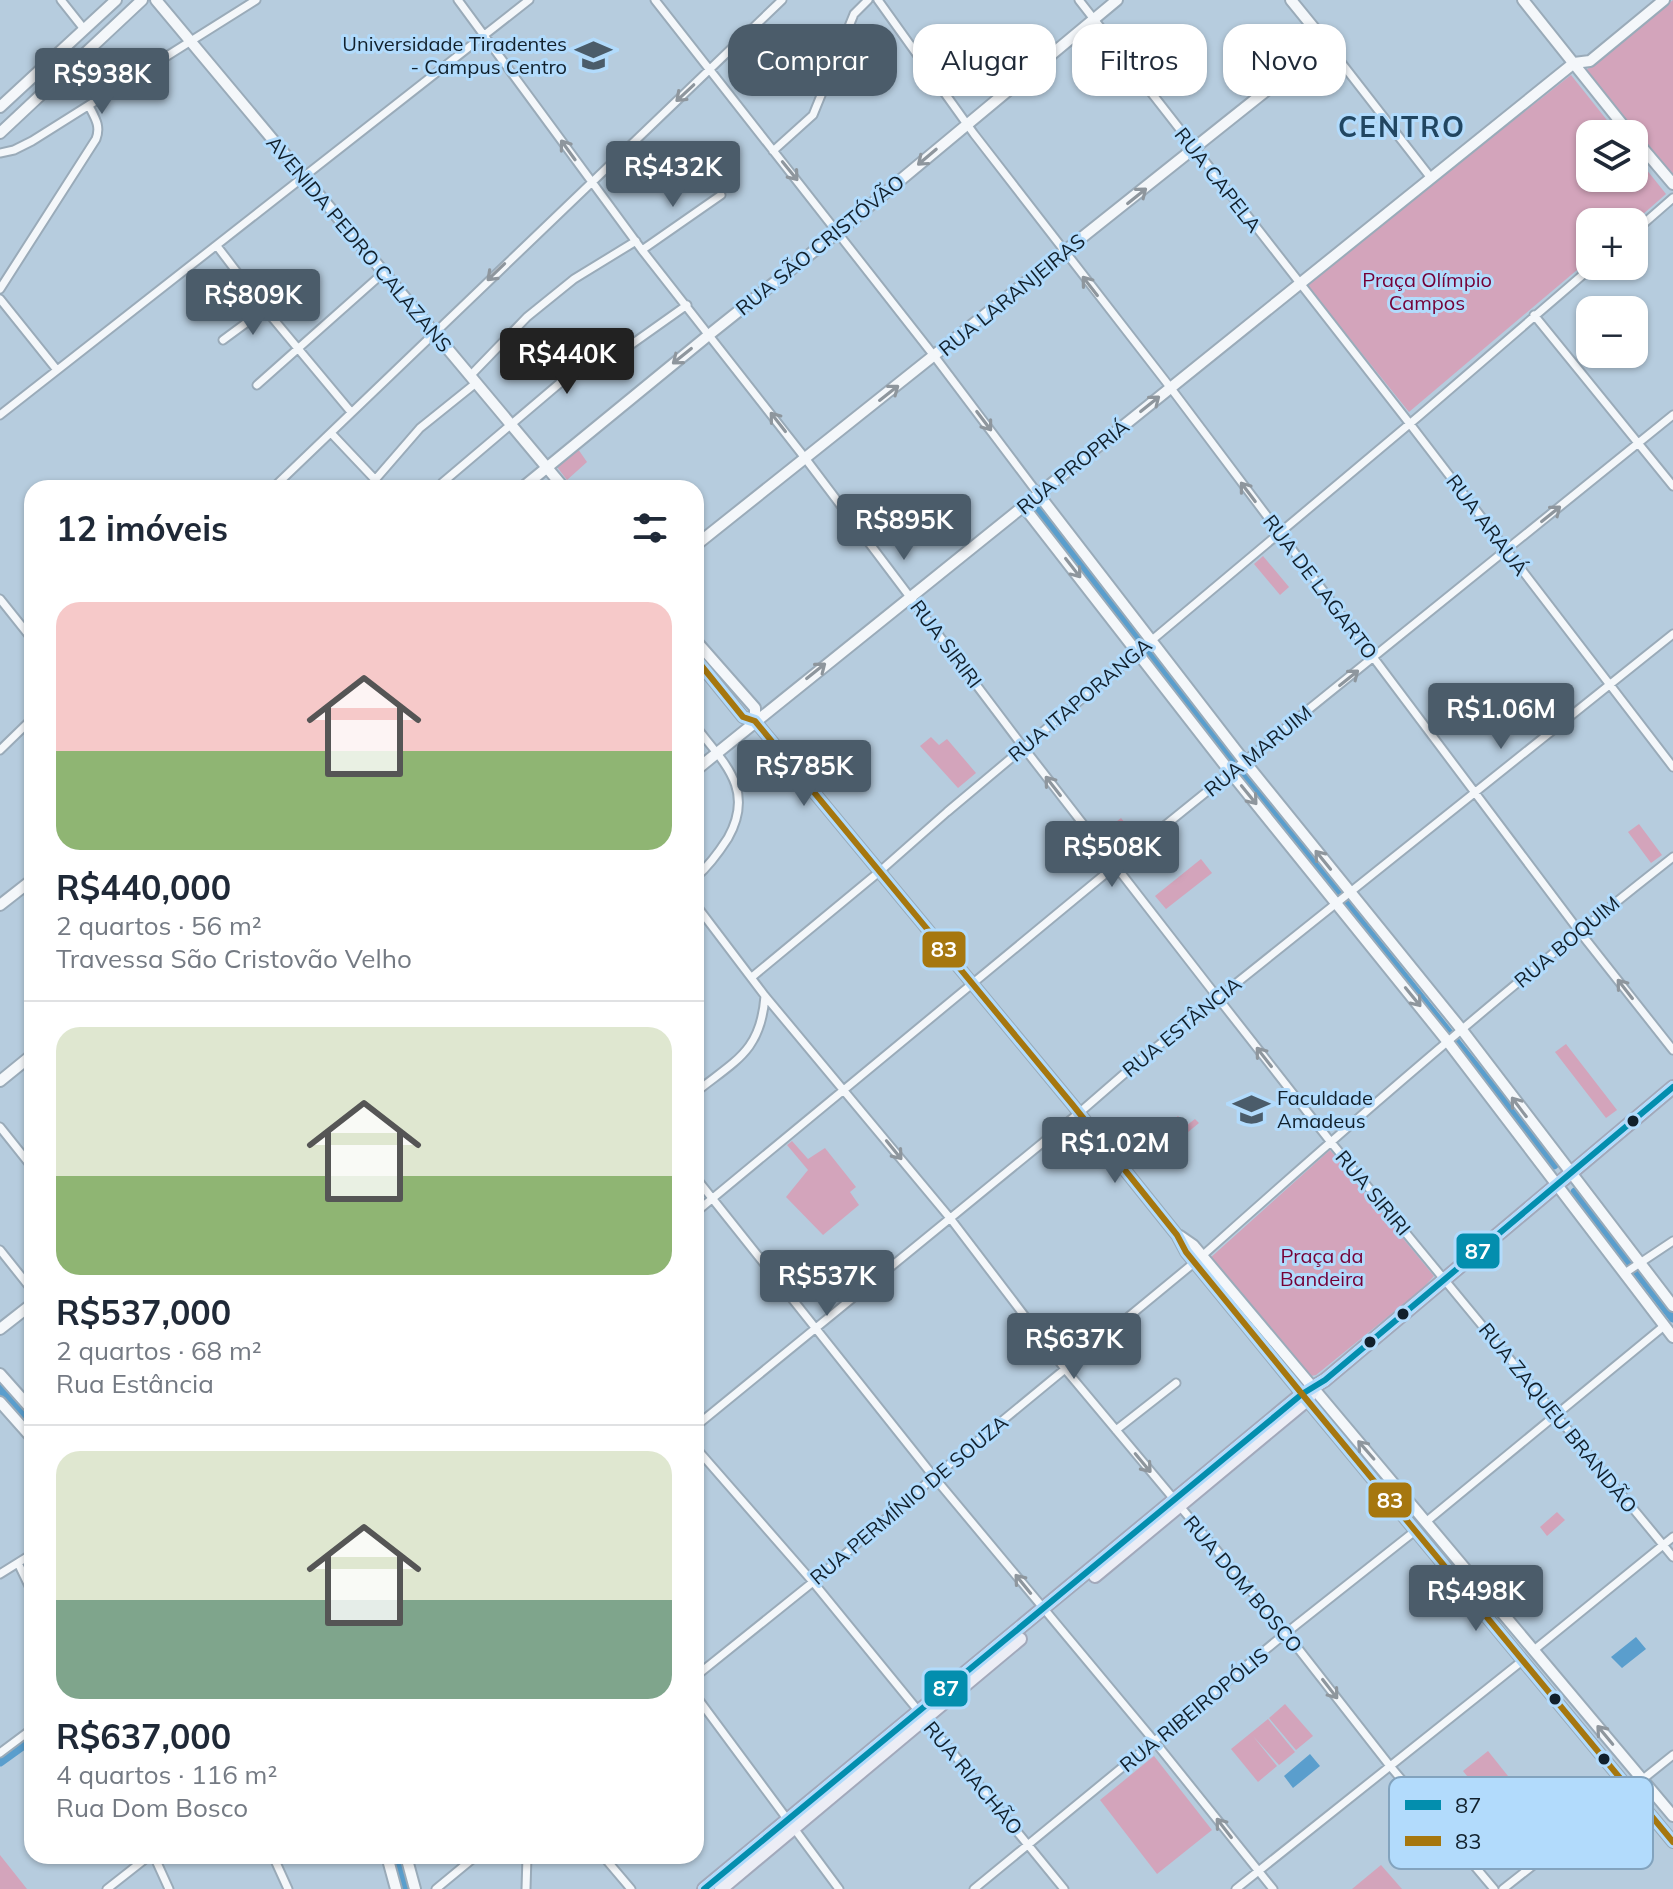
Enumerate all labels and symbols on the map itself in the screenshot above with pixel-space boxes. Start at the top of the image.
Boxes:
place label: Universidade Tiradentes - Campus Centro [342,31,567,79]
school or university icon: Universidade Tiradentes - Campus Centro [574,37,612,75]
pin: R$938K [37,48,167,116]
one-way arrow [675,83,695,101]
district label: CENTRO [1338,109,1466,144]
street label: RUA CAPELA [1170,122,1267,237]
street label: AVENIDA PEDRO CALAZANS [261,130,457,357]
one-way arrow [560,139,577,161]
pin: R$432K [608,141,738,209]
one-way arrow [918,148,938,166]
one-way arrow [781,160,798,181]
street label: RUA SÃO CRISTÓVÃO [730,169,909,320]
one-way arrow [1126,187,1146,205]
street label: RUA LARANJEIRAS [934,228,1090,361]
one-way arrow [486,262,506,281]
park label: Praça Olímpio Campos [1362,267,1492,315]
pin: R$809K [188,269,318,337]
one-way arrow [1081,276,1098,297]
pin: R$440K [502,328,632,396]
one-way arrow [672,347,693,365]
one-way arrow [878,384,899,401]
one-way arrow [1139,395,1159,413]
one-way arrow [975,409,992,431]
one-way arrow [770,412,787,433]
street label: RUA PROPRIÁ [1012,414,1134,519]
street label: RUA ARAUÁ [1441,469,1534,581]
one-way arrow [1240,482,1257,503]
pin: R$895K [839,494,969,562]
one-way arrow [1540,505,1561,523]
street label: RUA DE LAGARTO [1258,509,1383,664]
one-way arrow [1064,557,1081,578]
street label: RUA SIRIRI [905,595,988,693]
street label: RUA ITAPORANGA [1003,632,1157,767]
one-way arrow [805,663,826,680]
one-way arrow [1338,669,1359,687]
pin: R$1.06M [1427,683,1575,751]
street label: RUA MARUIM [1199,700,1316,802]
pin: R$785K [739,740,869,808]
one-way arrow [1045,776,1062,797]
one-way arrow [1240,784,1258,805]
pin: R$508K [1047,821,1177,889]
one-way arrow [1314,850,1332,870]
street label: RUA BOQUIM [1509,890,1624,993]
line badge: 83 [921,930,967,969]
text: 83 [931,935,957,963]
street label: RUA ESTÂNCIA [1117,971,1246,1082]
one-way arrow [1616,979,1633,1000]
one-way arrow [1404,987,1422,1007]
one-way arrow [1256,1047,1273,1068]
place label: Faculdade Amadeus [1277,1085,1373,1133]
school or university icon: Faculdade Amadeus [1232,1090,1270,1128]
one-way arrow [1511,1097,1528,1118]
unlabelled marker [1625,1113,1641,1129]
pin: R$1.02M [1041,1117,1189,1185]
one-way arrow [885,1139,903,1160]
street label: RUA SIRIRI [1330,1145,1416,1241]
line badge: 87 [1455,1232,1501,1270]
text: 87 [1465,1237,1491,1265]
park label: Praça da Bandeira [1280,1243,1364,1291]
pin: R$537K [762,1250,892,1318]
unlabelled marker [1395,1306,1411,1322]
pin: R$637K [1009,1313,1139,1381]
street label: RUA ZAQUEU BRANDÃO [1474,1318,1643,1518]
unlabelled marker [1362,1334,1378,1350]
street label: RUA PERMÍNIO DE SOUZA [805,1409,1013,1590]
one-way arrow [1357,1440,1375,1460]
one-way arrow [1134,1452,1152,1473]
line badge: 83 [1367,1481,1413,1519]
text: 83 [1377,1486,1403,1514]
street label: RUA DOM BOSCO [1179,1510,1308,1657]
pin: R$498K [1411,1565,1541,1633]
one-way arrow [1014,1575,1032,1595]
street label: RUA RIBEIROPÓLIS [1114,1642,1273,1777]
line badge: 87 [923,1669,969,1708]
text: 87 [933,1674,959,1702]
one-way arrow [1321,1678,1338,1699]
unlabelled marker [1547,1691,1563,1707]
street label: RUA RIACHÃO [919,1716,1028,1840]
one-way arrow [1596,1725,1614,1746]
unlabelled marker [1596,1751,1612,1767]
legend [1389,1777,1653,1869]
text: 87 [1455,1791,1481,1819]
one-way arrow [1215,1818,1232,1839]
text: 83 [1455,1827,1481,1855]

